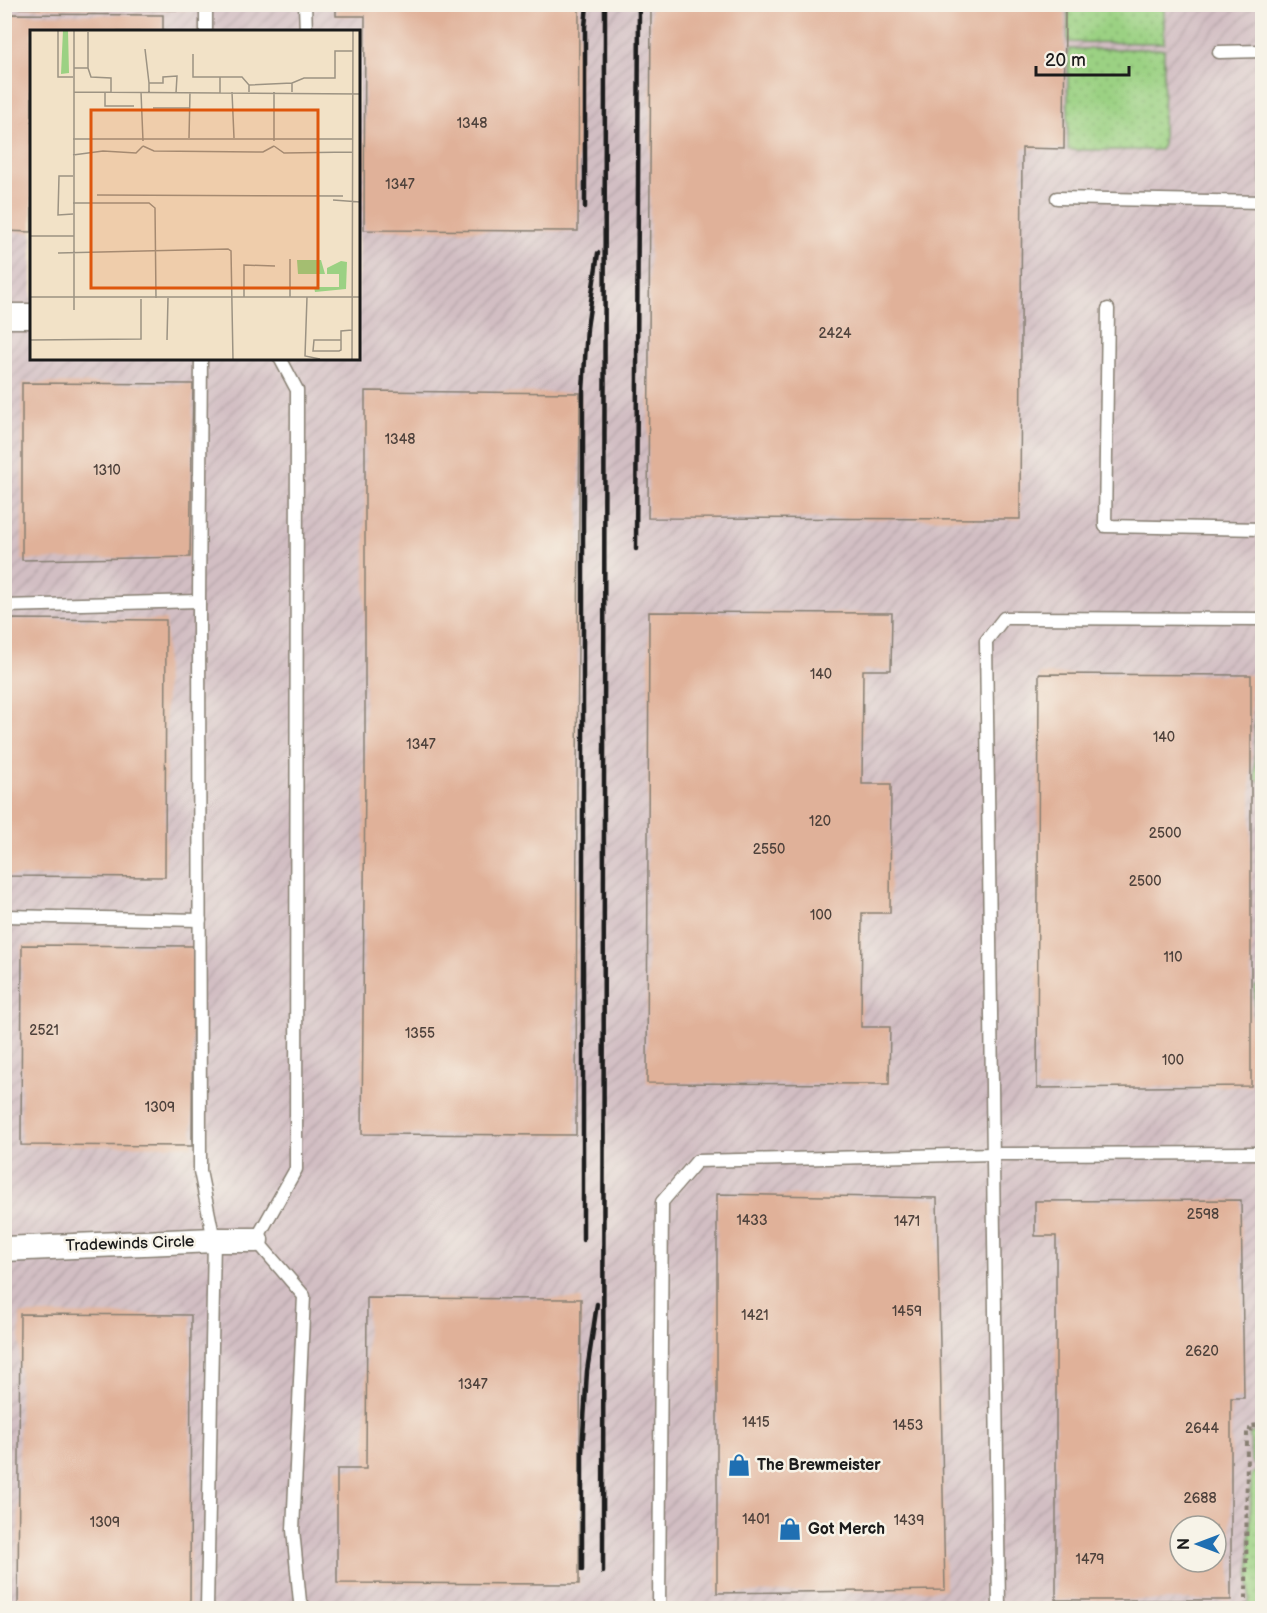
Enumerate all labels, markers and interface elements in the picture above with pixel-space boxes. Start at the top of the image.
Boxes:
inset map [30,30,360,360]
scale bar [1036,39,1129,77]
text: 20 m [1045,50,1086,71]
house number: 1348 [457,115,487,132]
house number: 1347 [385,176,415,193]
house number: 2424 [818,325,852,342]
house number: 1348 [385,431,415,448]
house number: 1310 [93,462,121,479]
house number: 140 [810,666,832,683]
house number: 140 [1153,729,1175,746]
house number: 1347 [406,736,436,753]
house number: 120 [809,813,831,830]
house number: 2500 [1149,825,1181,842]
house number: 2550 [753,841,785,858]
house number: 2500 [1129,873,1161,890]
house number: 100 [810,907,832,924]
house number: 110 [1163,949,1183,966]
house number: 2521 [29,1022,59,1039]
house number: 1355 [405,1025,435,1042]
house number: 100 [1162,1052,1184,1069]
house number: 1309 [145,1099,175,1116]
house number: 2598 [1187,1206,1219,1223]
house number: 1433 [736,1212,768,1229]
house number: 1471 [894,1213,920,1230]
street label: Tradewinds Circle [65,1232,195,1256]
house number: 1459 [892,1303,922,1320]
house number: 1421 [741,1307,769,1324]
house number: 2620 [1185,1343,1219,1360]
house number: 1347 [458,1376,488,1393]
house number: 1415 [742,1414,770,1431]
house number: 1453 [893,1417,923,1434]
house number: 2644 [1185,1420,1219,1437]
shop icon: The Brewmeister [726,1452,752,1478]
place label: The Brewmeister [757,1456,881,1475]
house number: 2688 [1183,1490,1217,1507]
house number: 1401 [742,1511,770,1528]
house number: 1439 [894,1512,924,1529]
house number: 1309 [90,1514,120,1531]
north arrow [1168,1514,1228,1574]
shop icon: Got Merch [777,1516,803,1542]
place label: Got Merch [808,1520,885,1539]
text: N [1175,1538,1194,1550]
house number: 1479 [1076,1551,1104,1568]

